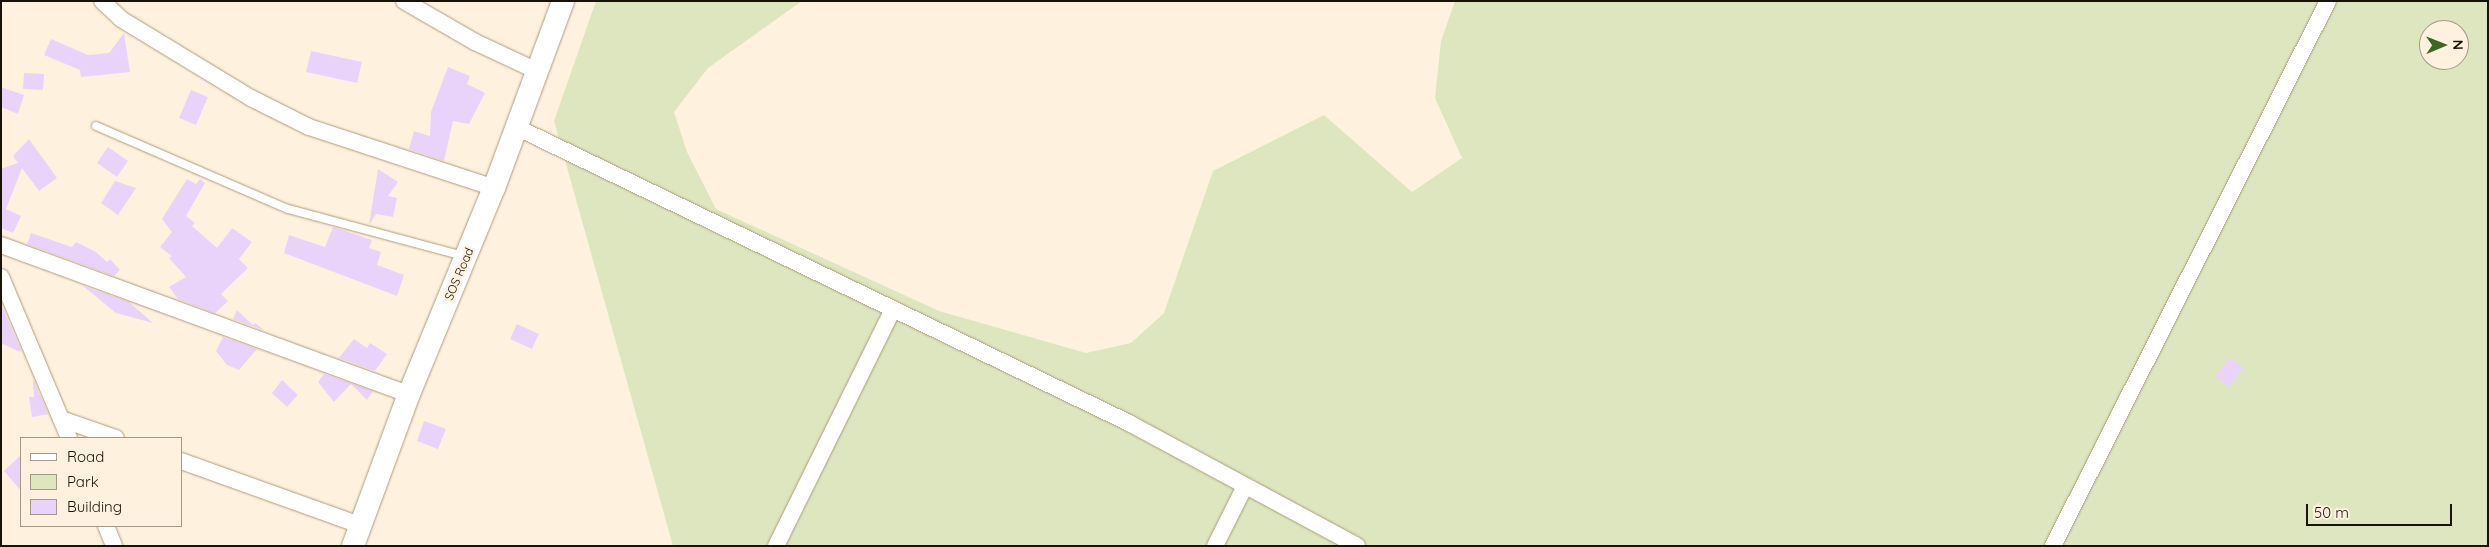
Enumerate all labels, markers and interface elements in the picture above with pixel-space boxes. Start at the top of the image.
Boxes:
north arrow [2419,20,2469,70]
text: N [2449,39,2467,50]
street label: SOS Road [441,246,477,302]
legend [20,437,182,527]
text: Road [67,447,104,466]
text: Park [67,472,99,491]
scale bar [2309,494,2455,526]
text: Building [67,497,122,516]
text: 50 m [2314,503,2349,522]

